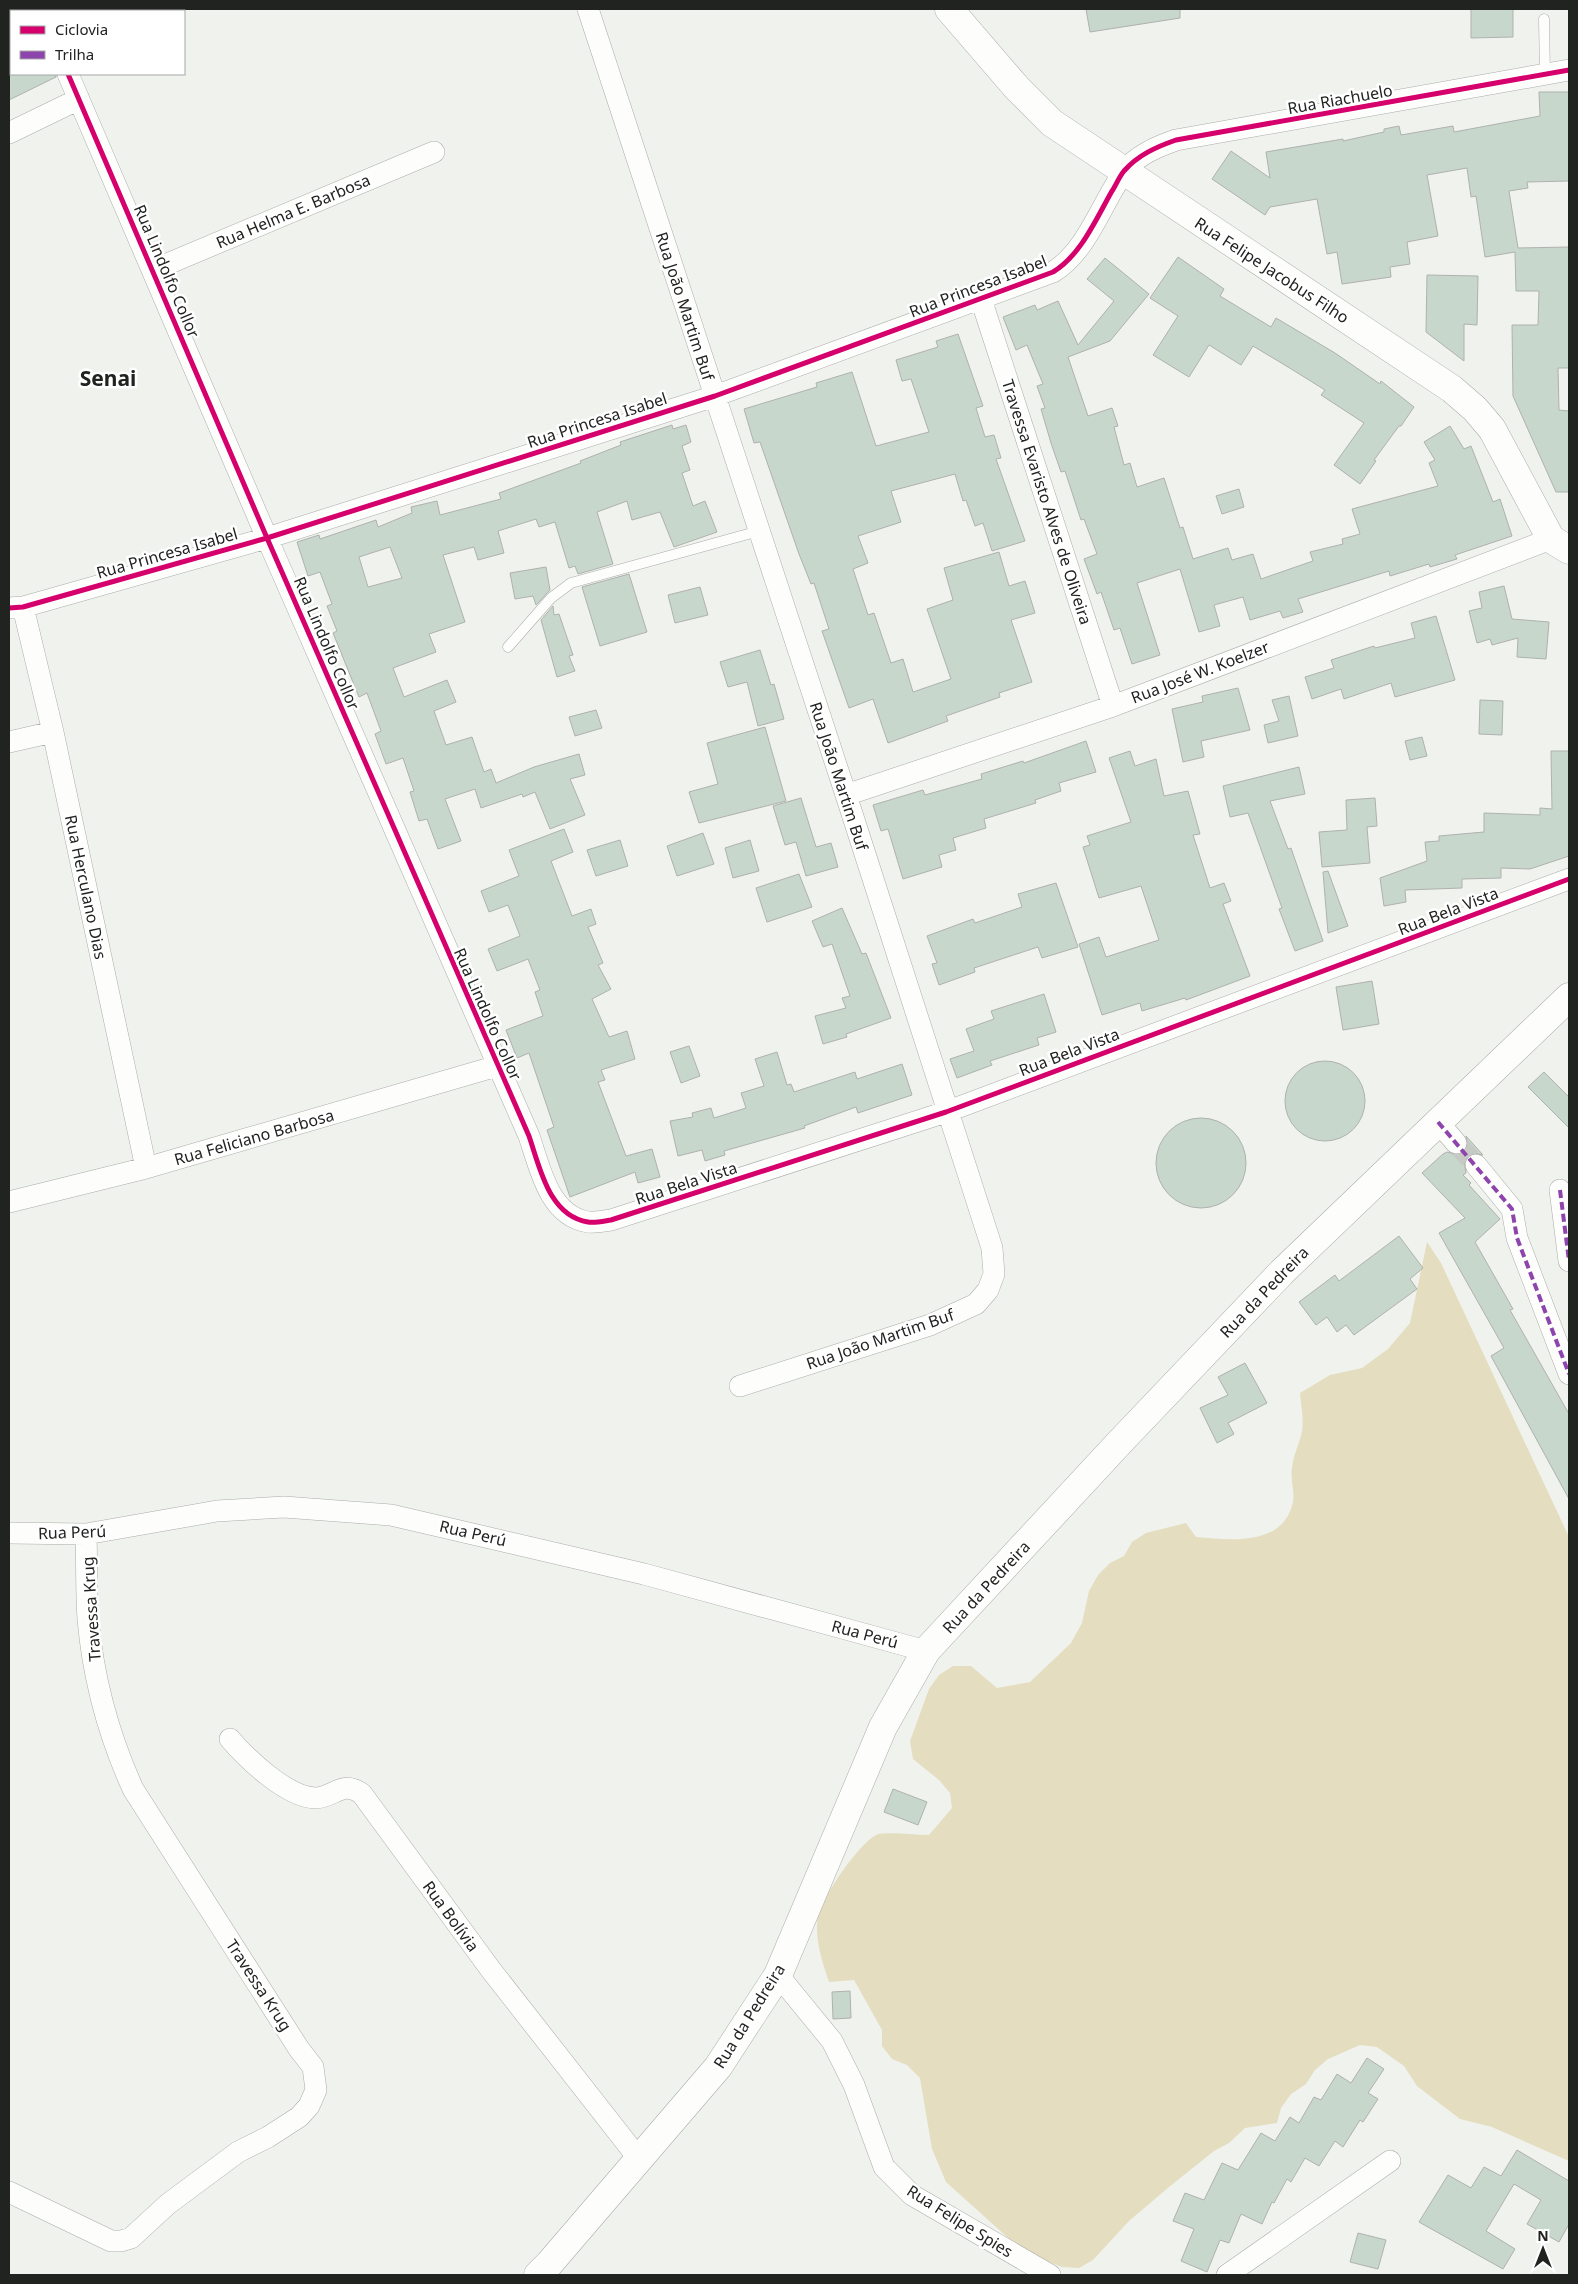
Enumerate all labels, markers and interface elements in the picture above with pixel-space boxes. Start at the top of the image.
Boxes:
legend [10,10,185,75]
text: Ciclovia [55,19,108,39]
text: Trilha [55,44,94,64]
street label: Rua Riachuelo [1286,79,1394,119]
street label: Rua Helma E. Barbosa [212,169,374,253]
street label: Rua Lindolfo Collor [129,201,205,341]
street label: Rua Felipe Jacobus Filho [1191,212,1353,328]
street label: Rua João Martim Buf [651,229,720,384]
street label: Rua Princesa Isabel [906,250,1050,322]
district label: Senai [80,364,136,392]
street label: Travessa Evaristo Alves de Oliveira [997,377,1097,627]
street label: Rua Princesa Isabel [524,387,670,453]
street label: Rua Princesa Isabel [94,522,240,584]
street label: Rua Lindolfo Collor [289,573,365,713]
street label: Rua José W. Koelzer [1128,635,1273,708]
street label: Rua João Martim Buf [805,699,874,854]
street label: Rua Herculano Dias [60,813,112,961]
street label: Rua Bela Vista [1395,882,1501,940]
street label: Rua Lindolfo Collor [449,944,527,1084]
street label: Rua Bela Vista [1016,1023,1122,1081]
street label: Rua Feliciano Barbosa [172,1104,336,1170]
street label: Rua Bela Vista [632,1156,740,1210]
street label: Rua da Pedreira [1215,1241,1313,1343]
street label: Rua João Martim Buf [803,1303,958,1375]
street label: Rua Perú [437,1515,509,1551]
street label: Rua Perú [38,1520,106,1544]
street label: Rua da Pedreira [937,1536,1035,1638]
street label: Travessa Krug [76,1556,106,1662]
street label: Rua Perú [829,1615,901,1653]
street label: Rua Bolívia [418,1876,484,1956]
street label: Travessa Krug [221,1935,297,2035]
street label: Rua da Pedreira [708,1960,790,2072]
street label: Rua Felipe Spies [903,2180,1017,2262]
north arrow [1518,2224,1568,2274]
text: N [1537,2226,1549,2245]

